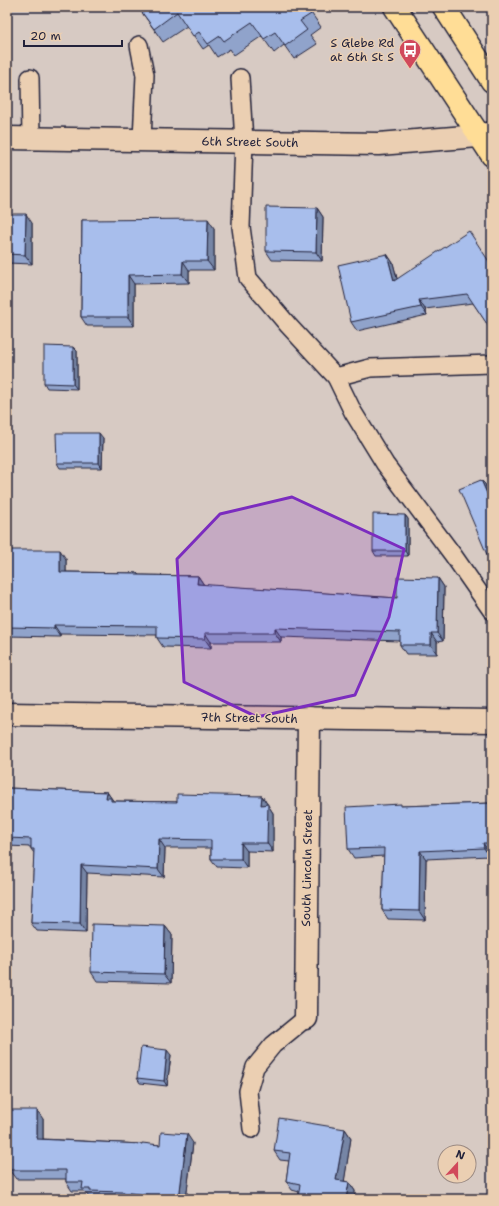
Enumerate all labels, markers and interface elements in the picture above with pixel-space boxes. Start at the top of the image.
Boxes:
scale bar [24,22,122,48]
text: 20 m [30,28,61,44]
place label: S Glebe Rd at 6th St S [330,35,394,65]
bus stop icon: S Glebe Rd at 6th St S [397,37,423,70]
street label: 6th Street South [201,133,299,151]
street label: 7th Street South [200,709,298,727]
street label: South Lincoln Street [298,809,316,927]
north arrow [437,1144,477,1184]
text: N [454,1147,467,1164]

